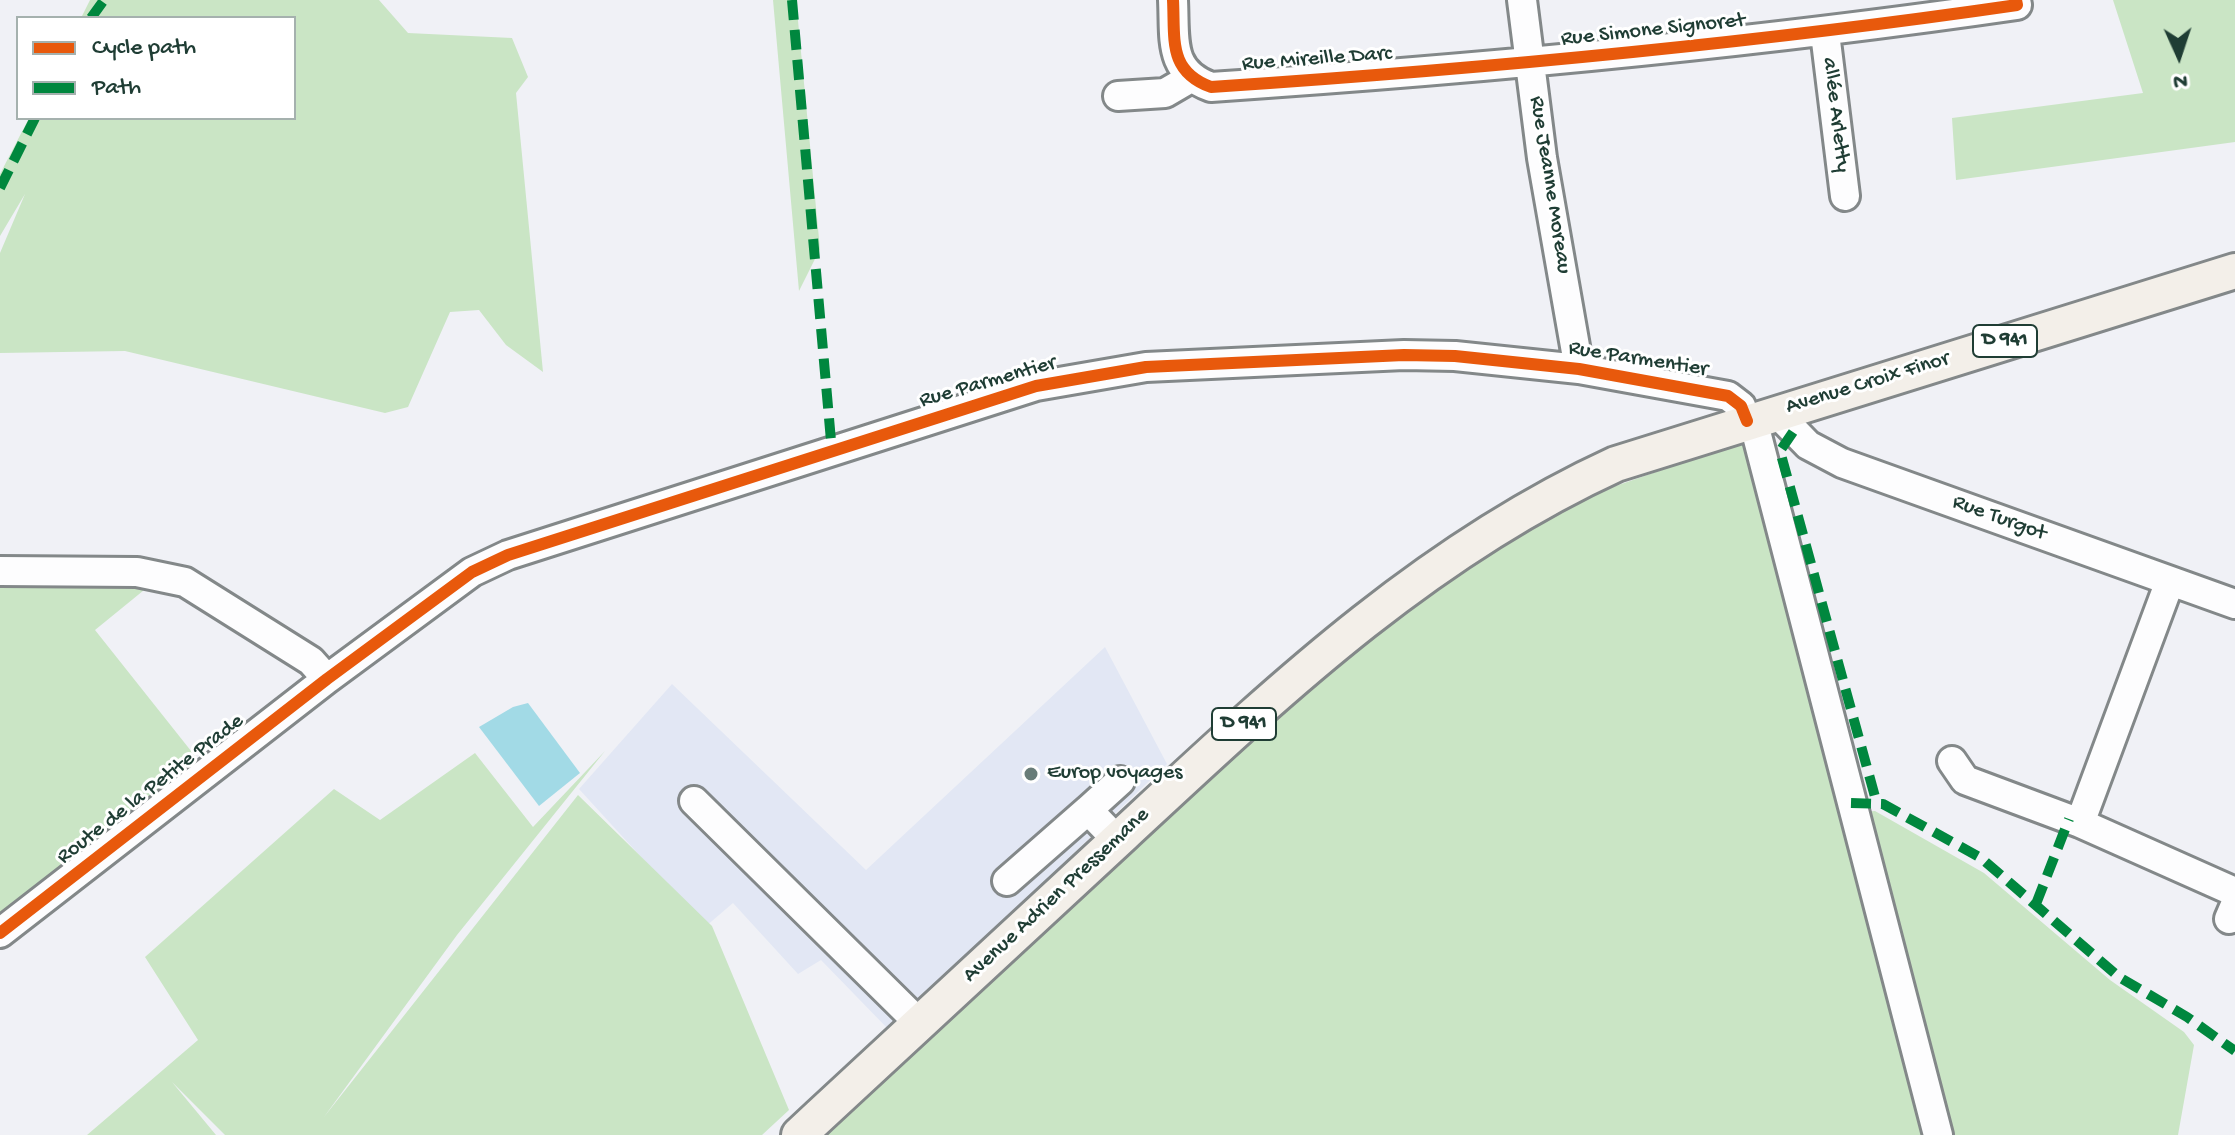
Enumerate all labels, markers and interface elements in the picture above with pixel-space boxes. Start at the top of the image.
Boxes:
street label: Rue Simone Signoret [1560,8,1746,54]
legend [16,16,296,120]
north arrow [2139,16,2219,96]
text: Cycle path [92,34,196,63]
street label: Rue Mireille Darc [1241,42,1393,78]
street label: allée Arletty [1815,56,1855,174]
text: N [2172,67,2188,93]
text: Path [92,74,141,103]
street label: Rue Jeanne Moreau [1522,94,1576,276]
road number: D 941 [1973,325,2037,357]
street label: Rue Parmentier [1566,336,1710,384]
street label: Avenue Croix Finor [1783,347,1953,421]
street label: Rue Parmentier [917,351,1059,415]
street label: Rue Turgot [1948,490,2050,548]
road number: D 941 [1212,708,1276,740]
street label: Route de la Petite Prade [52,709,250,871]
place label: Europ voyages [1047,761,1182,787]
marker: Europ voyages [1022,765,1040,783]
street label: Avenue Adrien Pressemane [958,803,1156,989]

